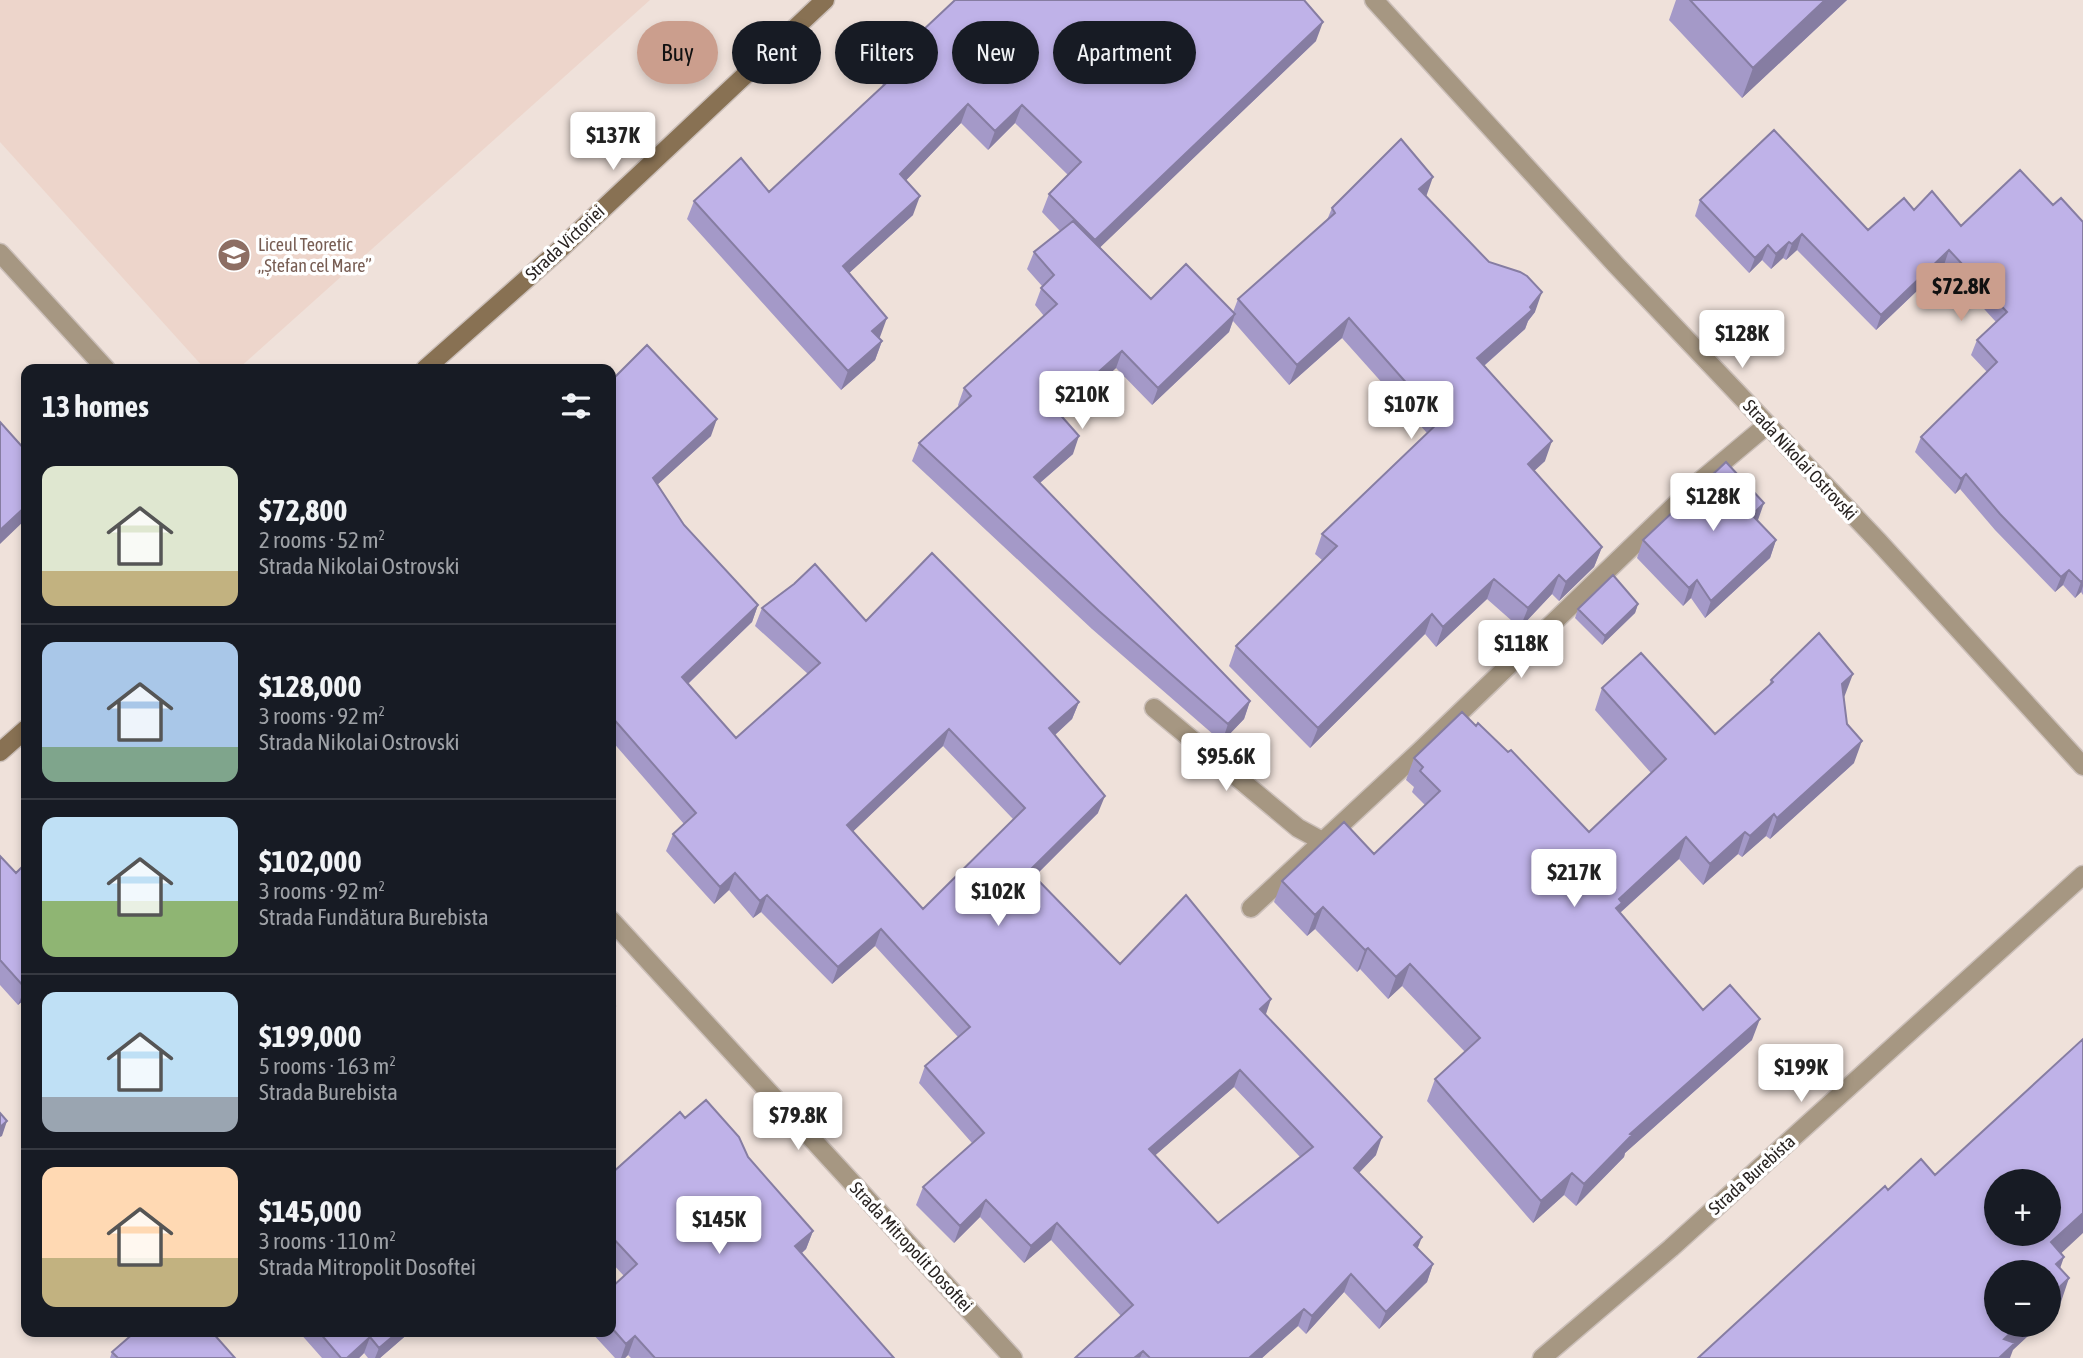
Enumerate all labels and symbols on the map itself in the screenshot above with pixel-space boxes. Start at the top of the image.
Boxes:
pin: $137K [564,113,662,172]
street label: Strada Victoriei [521,201,608,285]
place label: Liceul Teoretic „Ștefan cel Mare” [258,234,372,276]
school or university icon: Liceul Teoretic „Ștefan cel Mare” [215,236,253,274]
pin: $72.8K [1904,264,2018,323]
pin: $128K [1693,310,1791,370]
pin: $210K [1033,372,1131,431]
pin: $107K [1362,382,1460,441]
street label: Strada Nikolai Ostrovski [1739,395,1862,524]
pin: $128K [1664,474,1762,533]
pin: $118K [1472,620,1570,680]
pin: $95.6K [1169,734,1283,793]
pin: $217K [1525,850,1623,909]
pin: $102K [949,869,1047,928]
pin: $199K [1752,1044,1850,1104]
pin: $79.8K [741,1092,855,1152]
street label: Strada Burebista [1704,1130,1799,1219]
street label: Strada Mitropolit Dosoftei [846,1177,977,1316]
pin: $145K [670,1196,768,1256]

